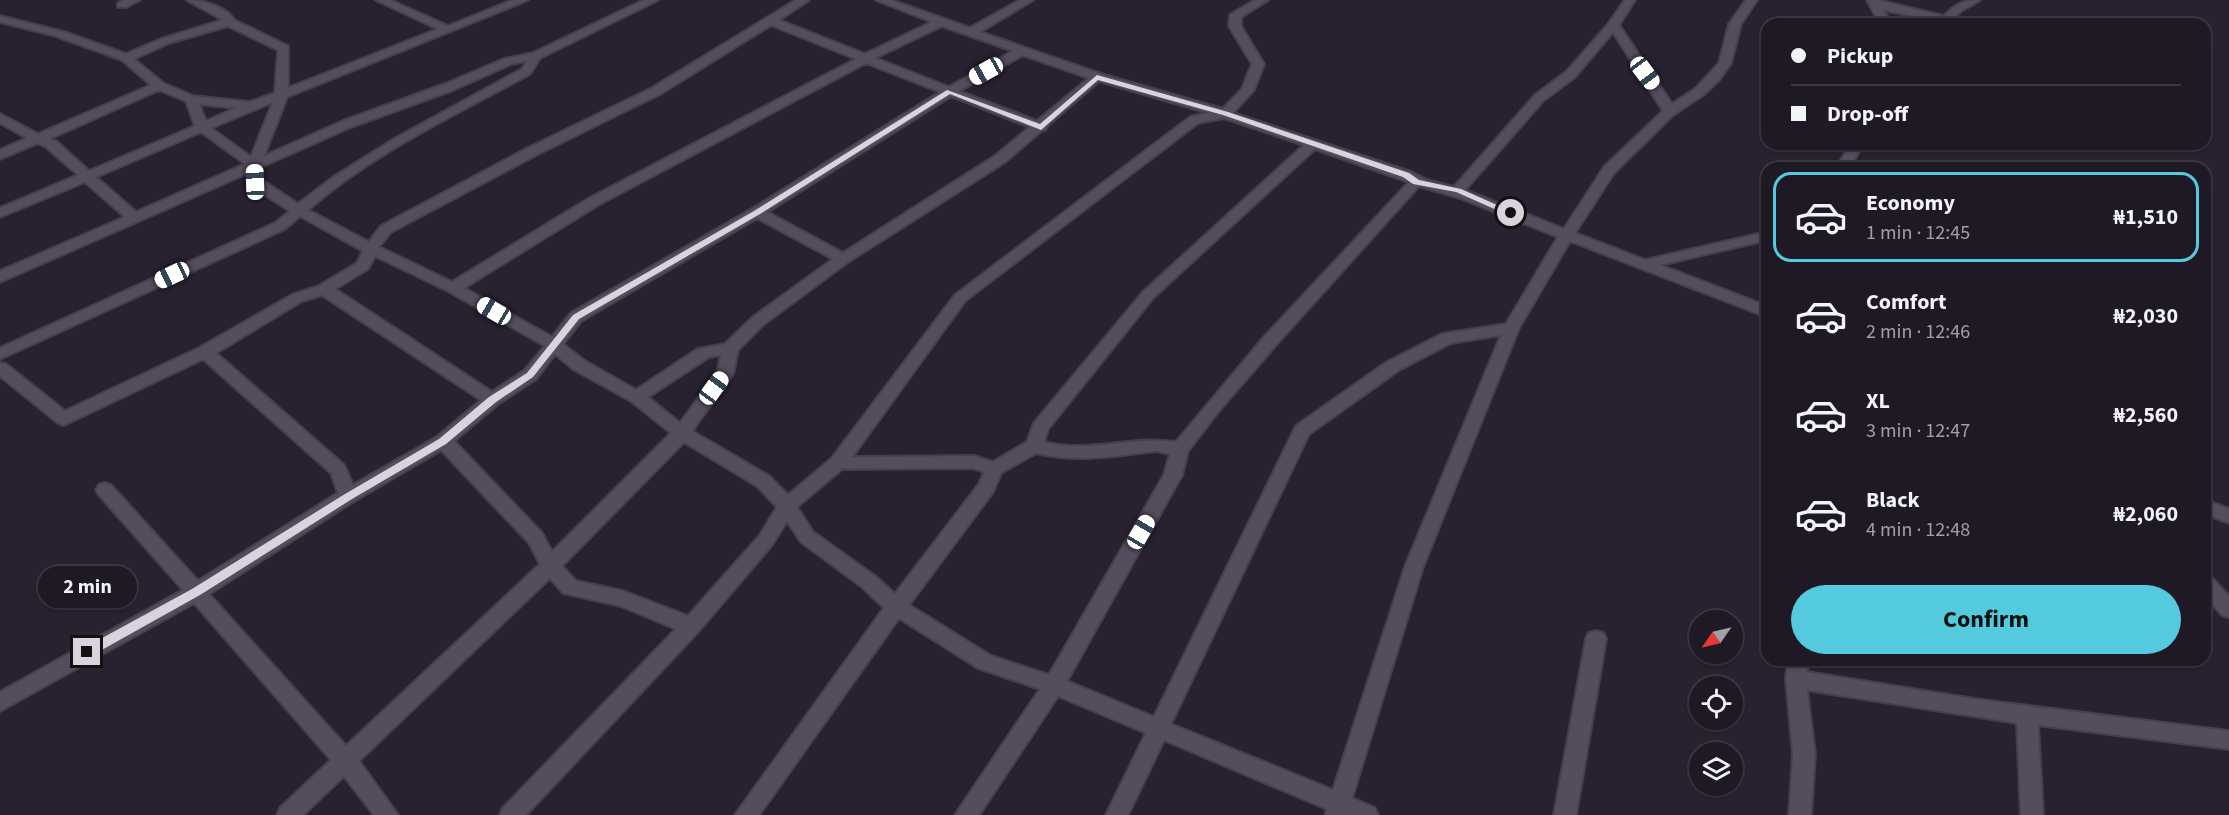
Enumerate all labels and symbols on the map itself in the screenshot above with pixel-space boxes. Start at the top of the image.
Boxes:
car [1627,53,1663,93]
car [966,54,1006,88]
car [245,164,265,200]
route start [1497,199,1524,226]
car [152,259,192,291]
car [474,294,514,328]
car [696,368,732,408]
car [1124,512,1158,552]
callout: 2 min [38,565,136,607]
north arrow [1689,610,1743,664]
route end [73,638,100,665]

